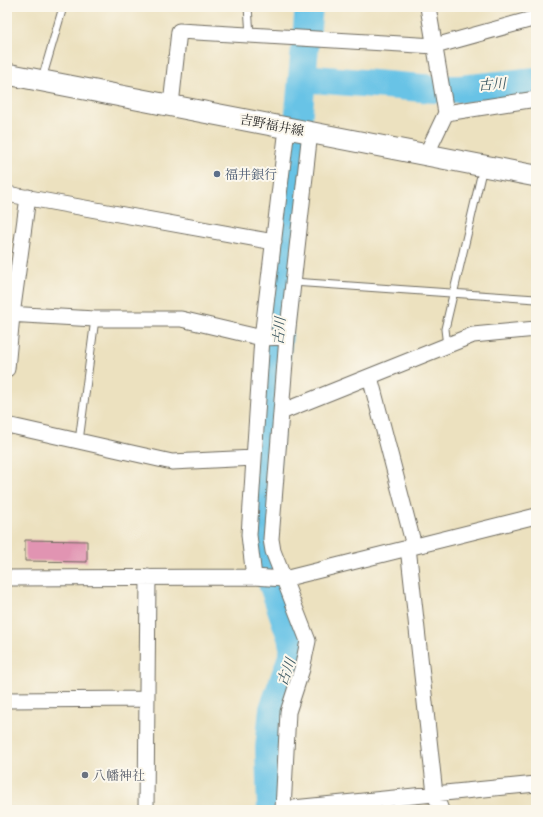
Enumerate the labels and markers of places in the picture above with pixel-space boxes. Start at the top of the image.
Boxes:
place label: 福井銀行 [225,165,277,184]
marker: 福井銀行 [212,169,222,179]
place label: 八幡神社 [93,766,145,785]
marker: 八幡神社 [80,770,90,780]

